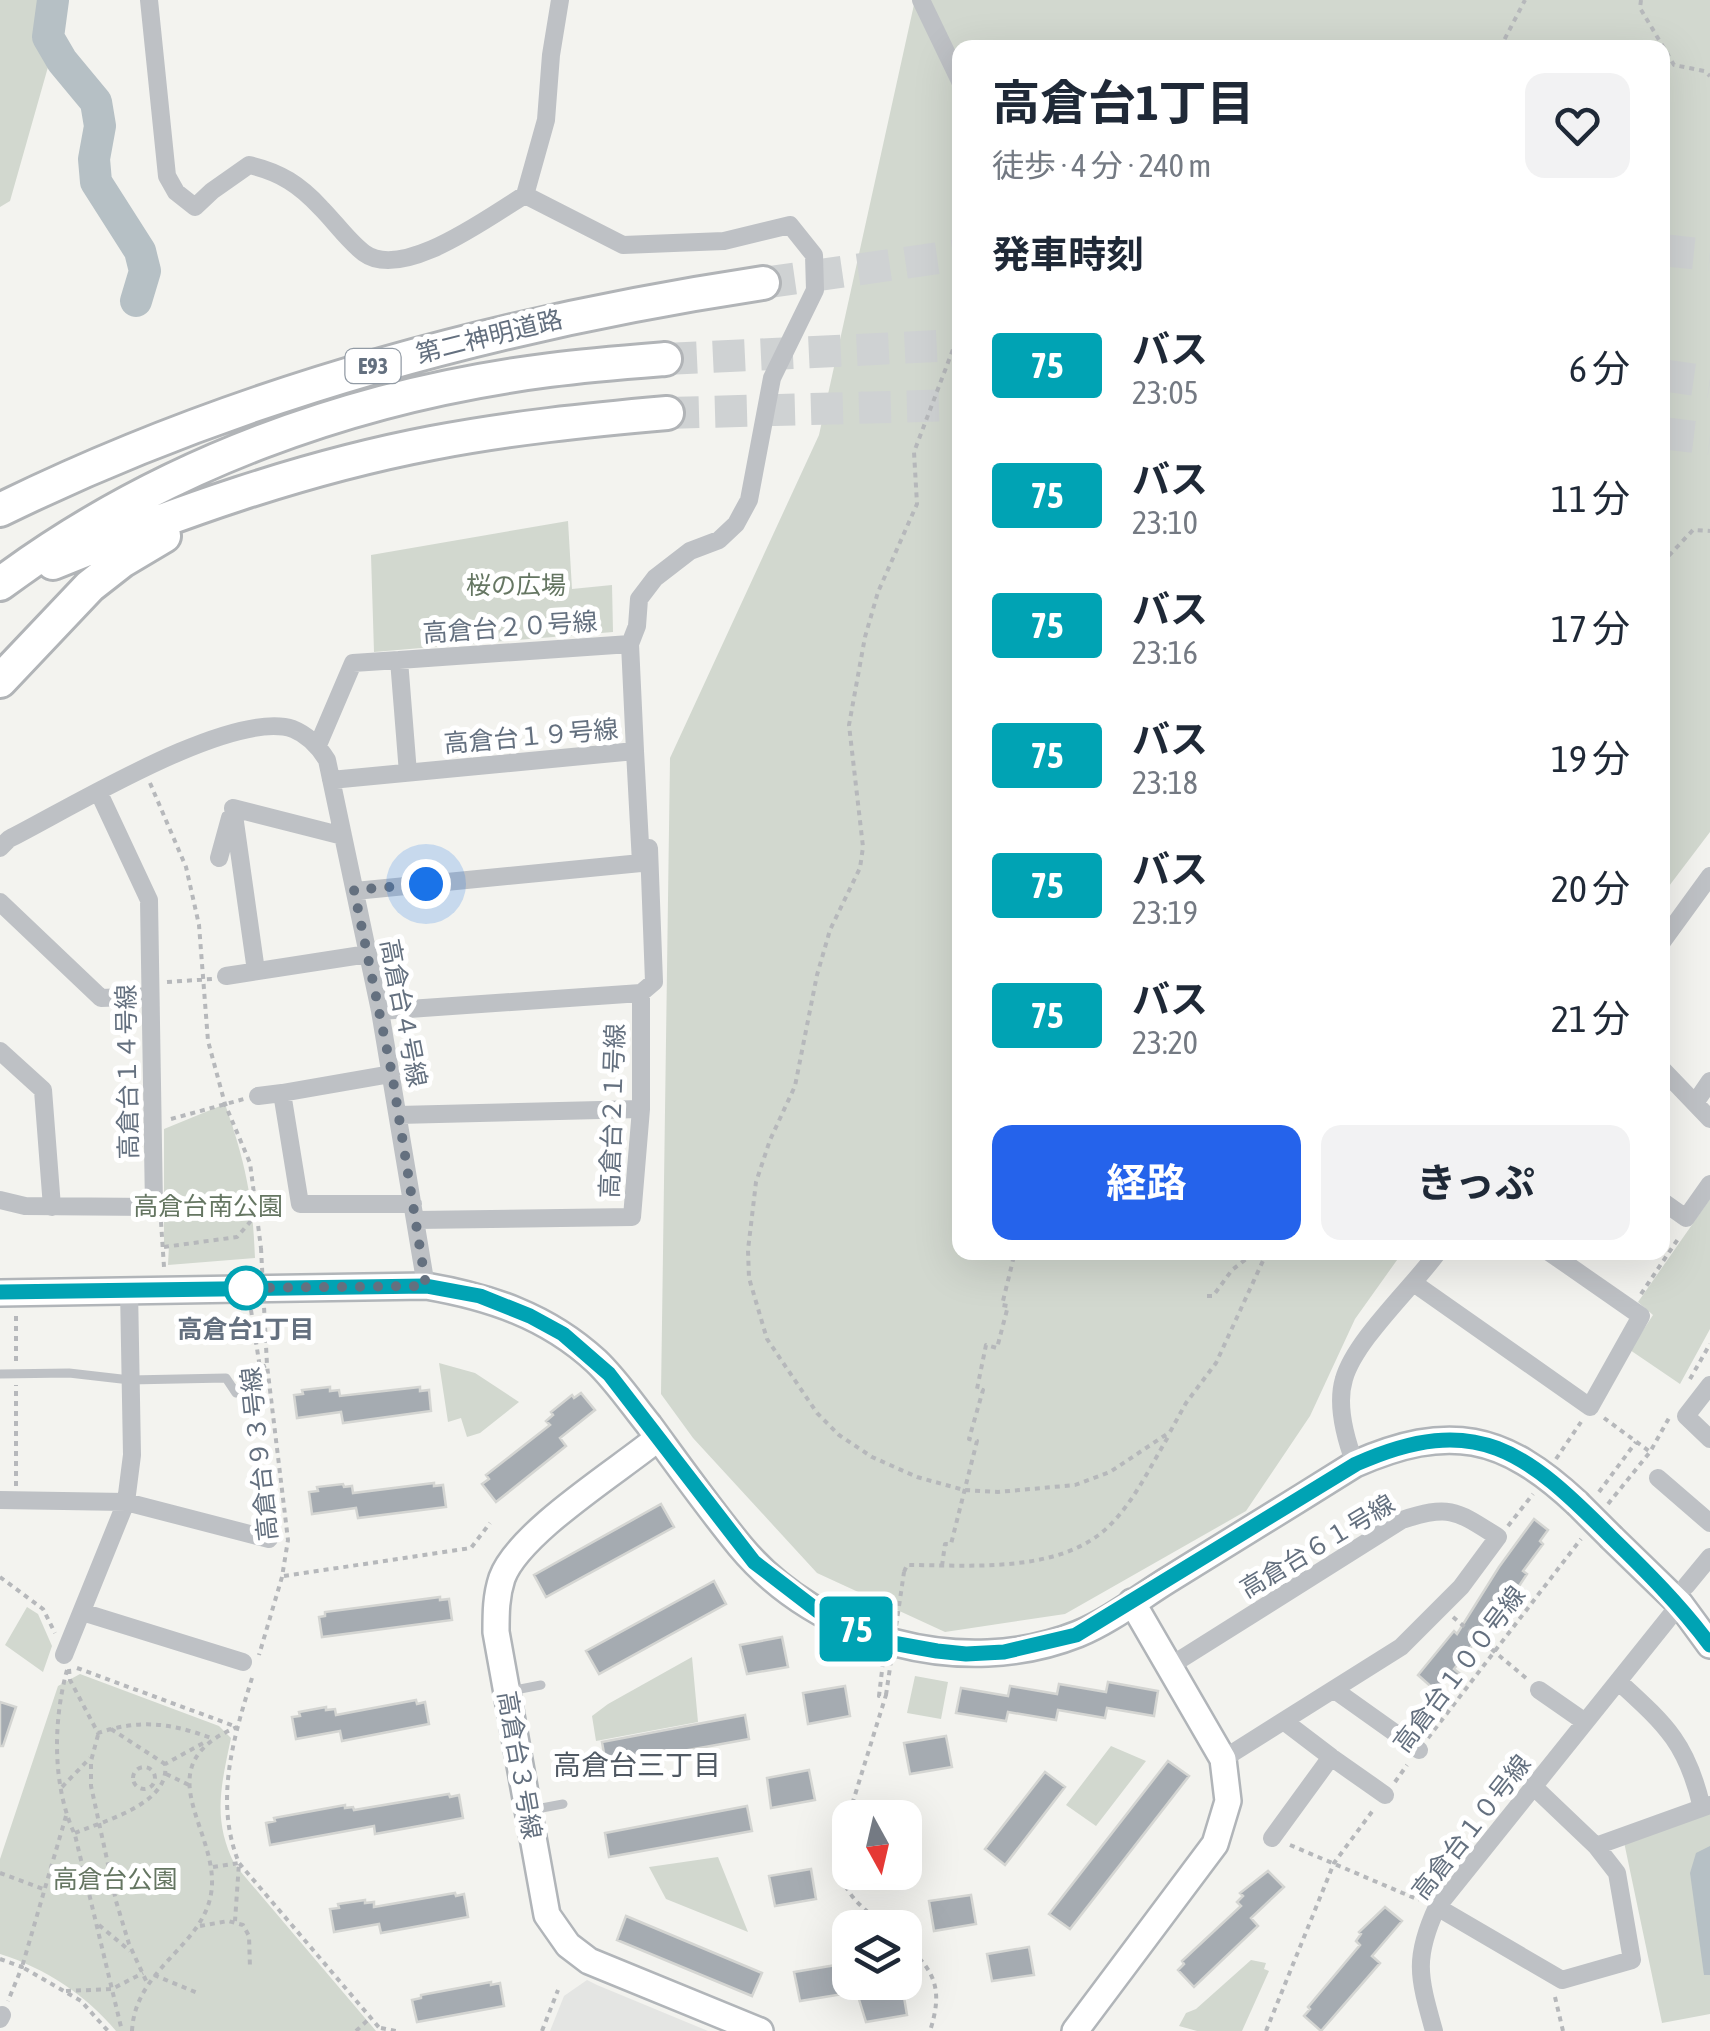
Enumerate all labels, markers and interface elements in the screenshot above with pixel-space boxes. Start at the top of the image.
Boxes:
button: heart [1525,73,1630,178]
text: 高倉台1丁目 [992,75,1255,130]
text: 徒歩 · 4 分 · 240 m [992,147,1211,184]
text: 発車時刻 [992,233,1144,276]
street label: 第二神明道路 [413,304,565,368]
text: バス [1132,328,1208,371]
text: 75 [1031,345,1063,385]
text: 6 分 [1569,347,1630,390]
road number: E93 [346,349,400,383]
text: 23:05 [1132,374,1199,411]
text: バス [1132,458,1208,501]
text: 75 [1031,475,1063,515]
text: 11 分 [1551,477,1630,520]
text: 23:10 [1132,504,1198,541]
park label: 桜の広場 [466,571,566,599]
text: バス [1132,588,1208,631]
text: 75 [1031,605,1063,645]
street label: 高倉台２０号線 [422,607,598,647]
text: 17 分 [1551,607,1630,650]
text: 23:16 [1132,634,1198,671]
street label: 高倉台１９号線 [443,714,619,758]
text: バス [1132,718,1208,761]
text: 75 [1031,735,1063,775]
text: 19 分 [1551,737,1630,780]
text: 23:18 [1132,764,1198,801]
text: バス [1132,848,1208,891]
your location [401,859,451,909]
text: 75 [1031,865,1063,905]
text: 20 分 [1551,867,1630,910]
text: 23:19 [1132,894,1198,931]
street label: 高倉台４号線 [376,937,432,1089]
text: バス [1132,978,1208,1021]
street label: 高倉台１４号線 [111,984,143,1160]
text: 75 [1031,995,1063,1035]
text: 21 分 [1551,997,1630,1040]
street label: 高倉台２１号線 [595,1023,629,1199]
text: 23:20 [1132,1024,1198,1061]
button: 経路 [992,1125,1301,1240]
button: きっぷ [1321,1125,1630,1240]
park label: 高倉台南公園 [133,1192,283,1220]
marker: 高倉台1丁目 [225,1267,267,1309]
place label: 高倉台1丁目 [178,1315,314,1343]
street label: 高倉台９３号線 [236,1366,282,1542]
street label: 高倉台６１号線 [1235,1489,1399,1603]
street label: 高倉台１００号線 [1388,1581,1530,1757]
line badge: 75 [811,1596,901,1662]
text: 75 [840,1609,872,1649]
street label: 高倉台３号線 [493,1689,547,1841]
district label: 高倉台三丁目 [553,1749,721,1781]
street label: 高倉台１０号線 [1406,1749,1536,1905]
north arrow [832,1800,922,1890]
map controls [832,1800,922,2000]
park label: 高倉台公園 [52,1865,178,1893]
button: layers [832,1910,922,2000]

